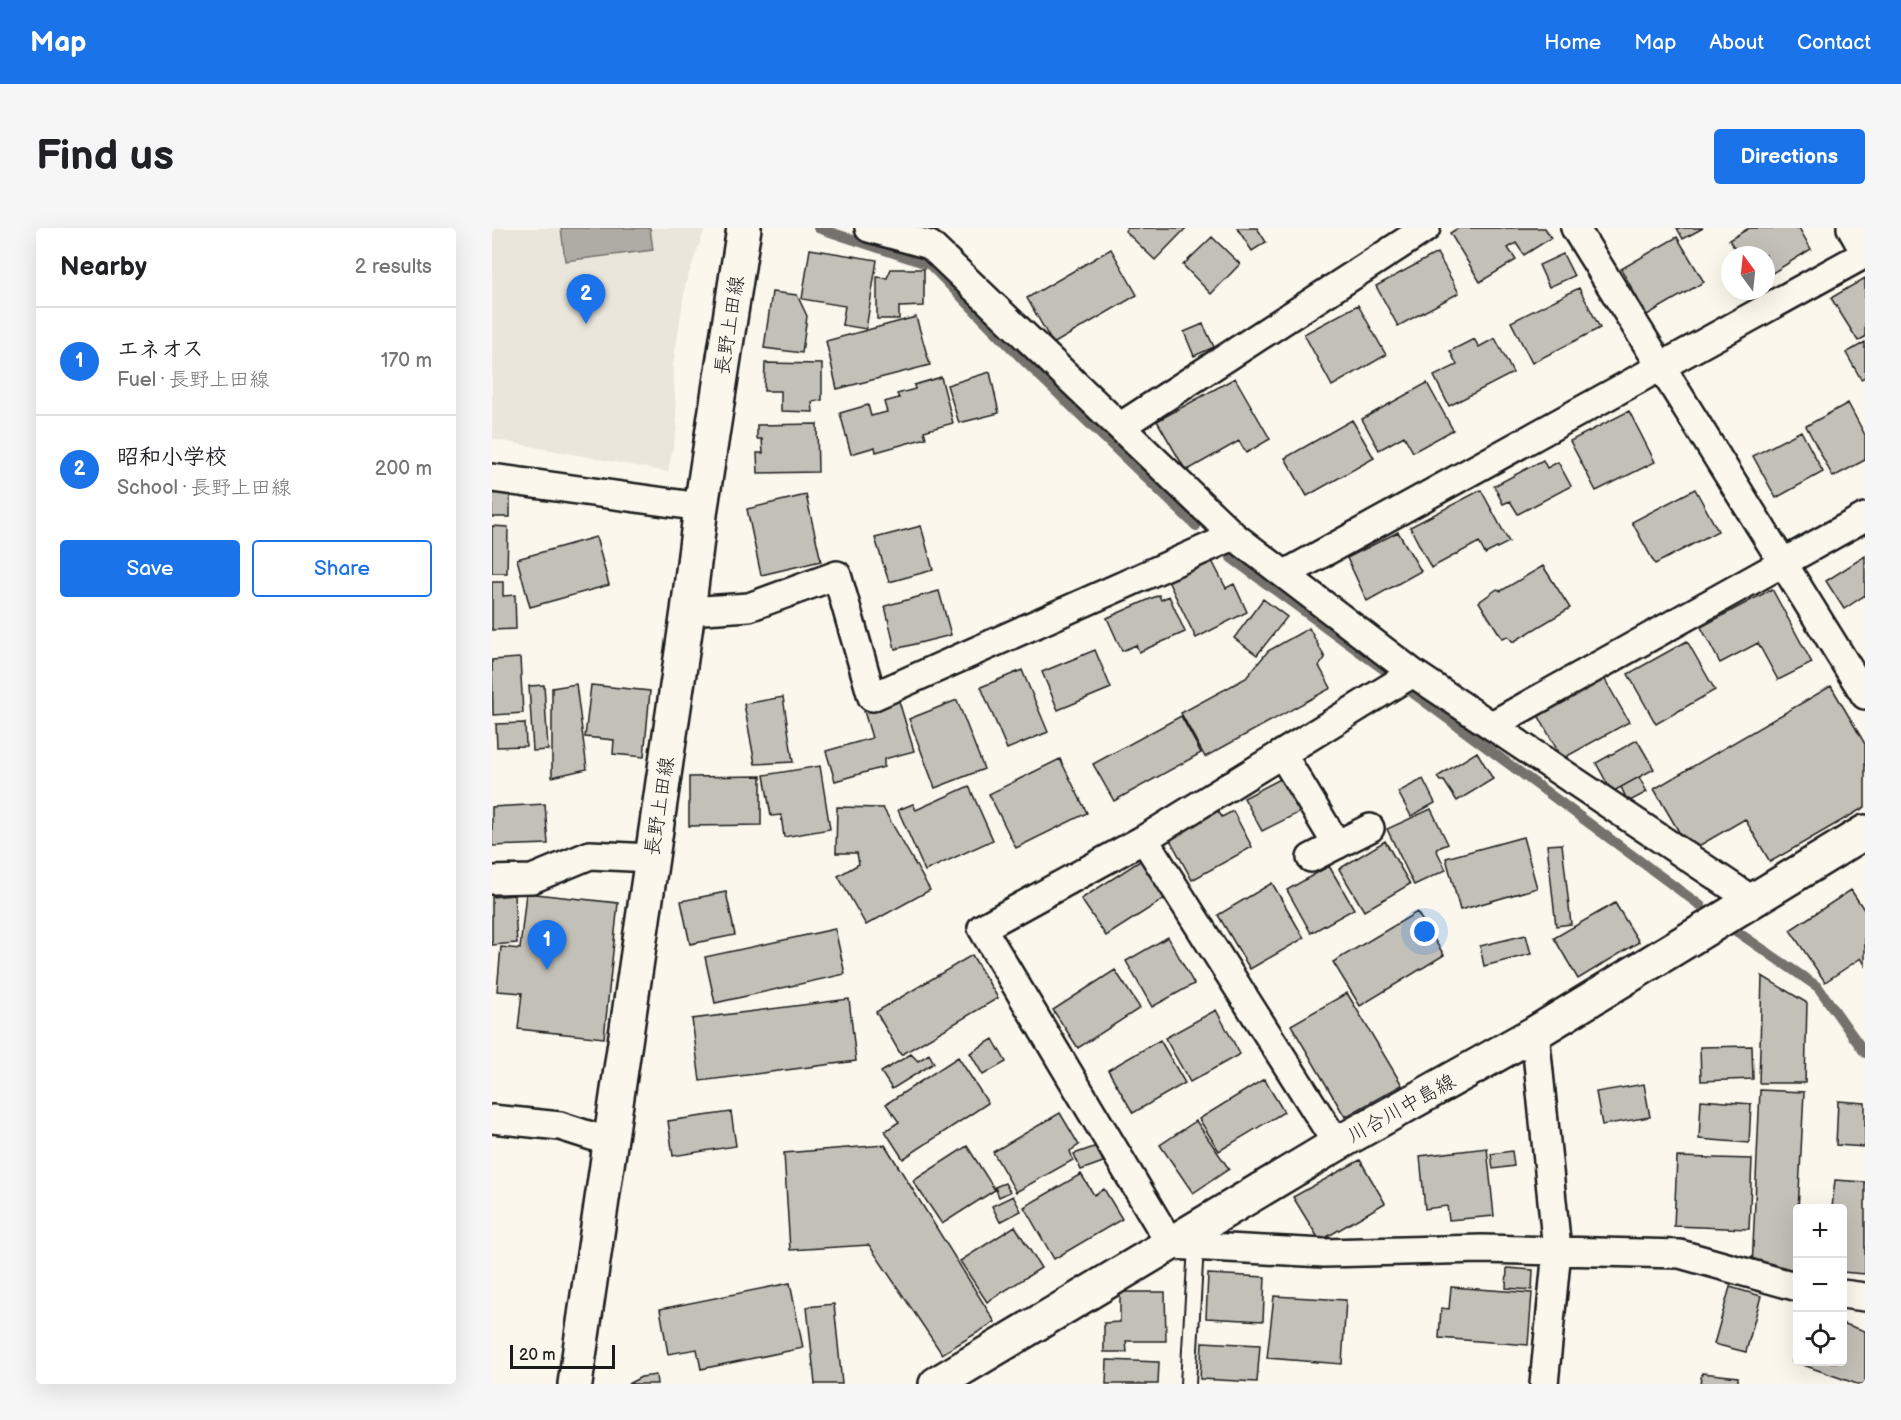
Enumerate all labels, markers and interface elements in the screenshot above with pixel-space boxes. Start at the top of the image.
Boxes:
text: Map [30,26,86,59]
text: Home [1544,30,1601,55]
text: Map [1634,30,1676,55]
text: About [1709,30,1764,55]
text: Contact [1797,30,1871,55]
button: Directions [1714,129,1865,184]
text: Find us [36,131,174,182]
north arrow [1721,246,1775,300]
text: Nearby [60,252,147,283]
text: 2 results [355,255,432,279]
pin: 2 [566,274,605,324]
street label: 長野上田線 [710,274,750,376]
text: エネオス [117,336,204,363]
text: 1 [75,349,84,373]
text: 170 m [381,349,432,373]
text: Fuel · 長野上田線 [117,368,269,392]
text: 昭和小学校 [117,444,227,471]
text: 2 [74,457,85,481]
text: 200 m [375,457,432,481]
text: School · 長野上田線 [117,476,291,500]
button: Save [60,540,240,597]
button: Share [252,540,432,597]
street label: 長野上田線 [640,755,680,857]
your location [1410,917,1439,946]
pin: 1 [528,920,566,970]
street label: 川合川中島線 [1343,1069,1460,1148]
map controls [1793,1204,1847,1366]
button: + [1793,1204,1847,1258]
button: − [1793,1258,1847,1312]
button: locate [1793,1312,1847,1366]
scale bar [510,1342,615,1370]
text: 20 m [519,1346,555,1365]

